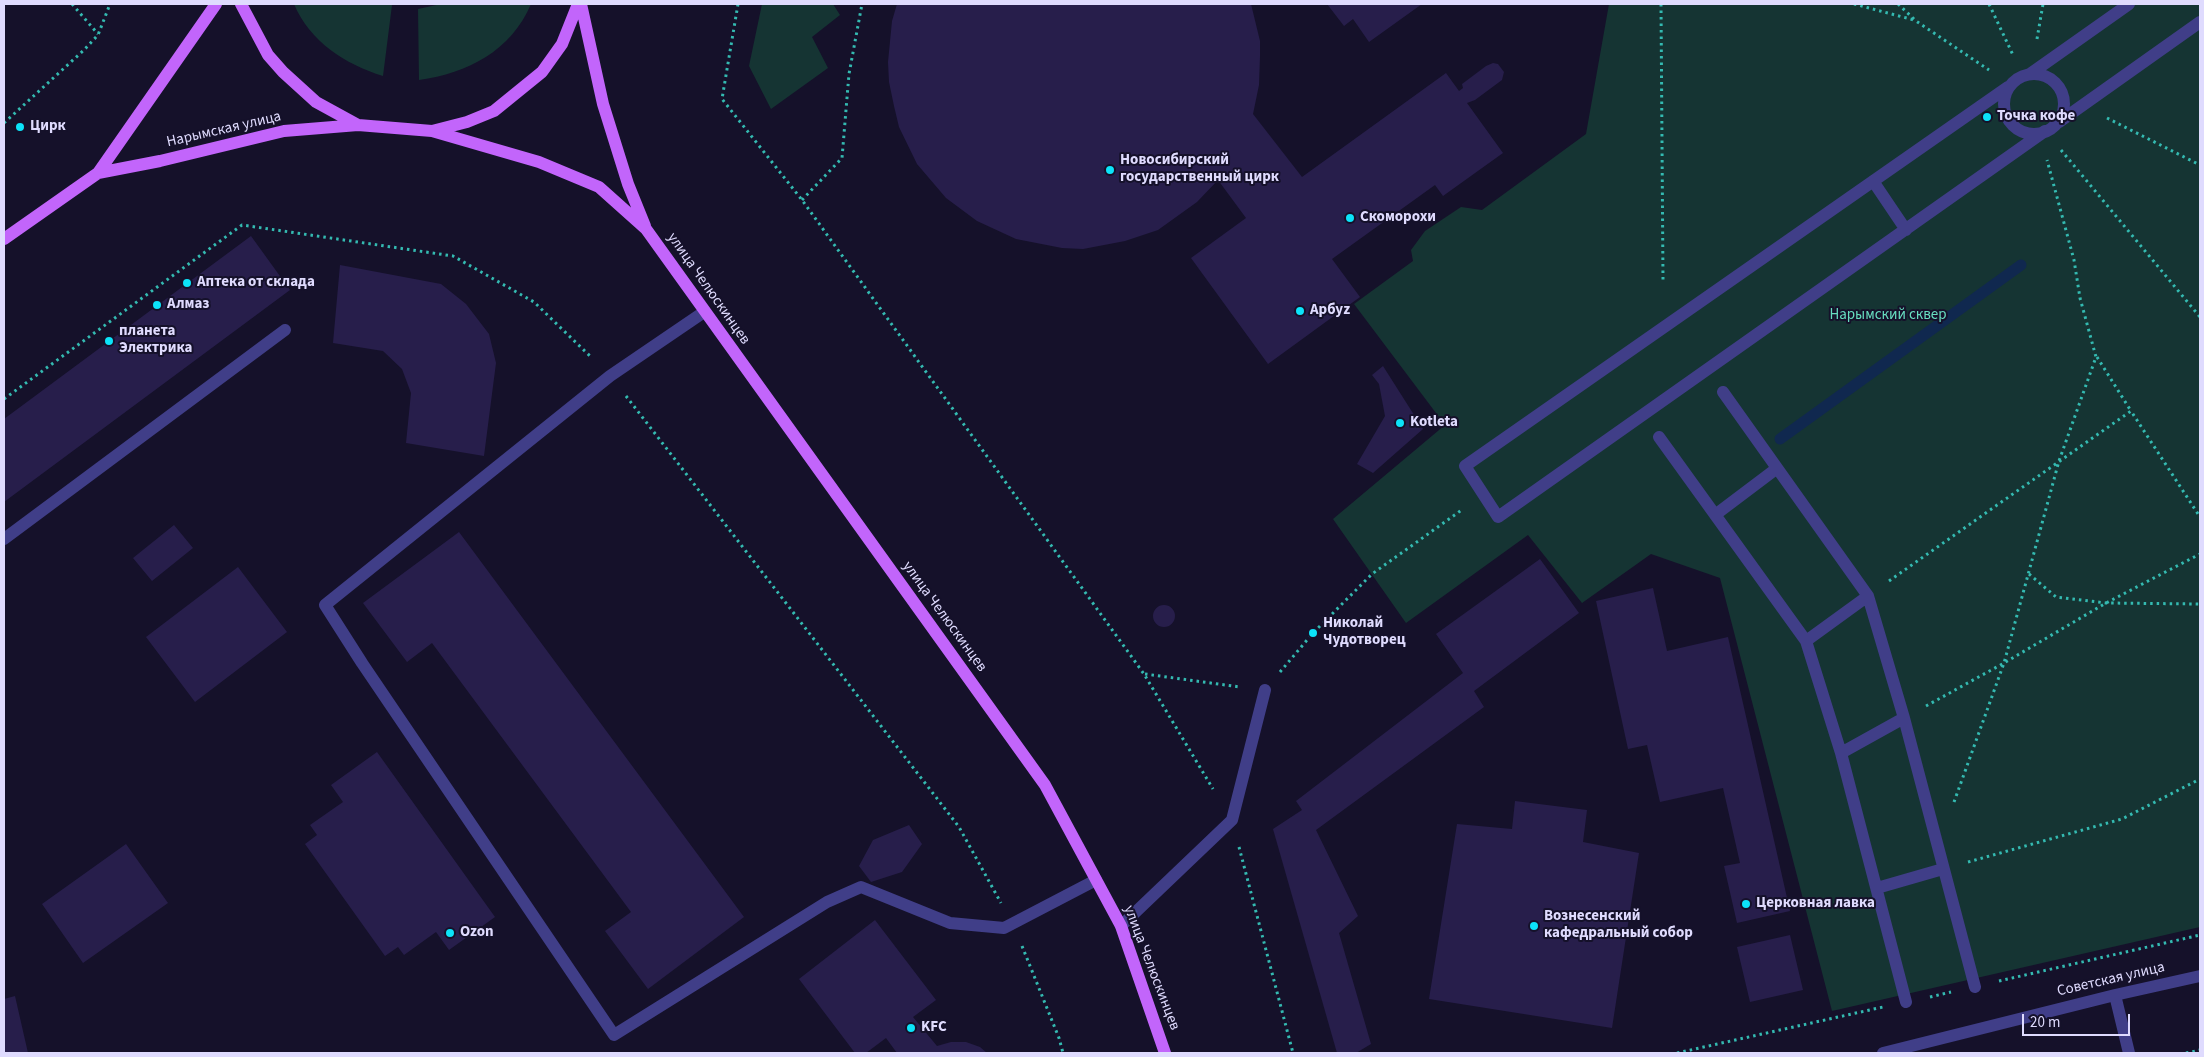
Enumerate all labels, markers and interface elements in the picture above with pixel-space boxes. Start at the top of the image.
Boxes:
street label: Нарымская улица [165,108,283,152]
place label: Точка кофе [1997,108,2075,126]
marker: Точка кофе [1981,111,1993,123]
place label: Цирк [30,118,66,136]
marker: Цирк [14,121,26,133]
place label: Новосибирский государственный цирк [1120,152,1279,187]
marker: Новосибирский государственный цирк [1104,164,1116,176]
place label: Скоморохи [1360,209,1436,227]
marker: Скоморохи [1344,212,1356,224]
street label: улица Челюскинцев [663,230,753,348]
place label: Аптека от склада [197,274,315,292]
marker: Аптека от склада [181,277,193,289]
place label: Алмаз [167,296,209,314]
marker: Алмаз [151,299,163,311]
place label: Арбуz [1310,302,1350,320]
marker: Арбуz [1294,305,1306,317]
park label: Нарымский сквер [1829,307,1947,325]
place label: планета Электрика [119,323,192,358]
marker: планета Электрика [103,335,115,347]
place label: Kotleta [1410,414,1458,432]
marker: Kotleta [1394,417,1406,429]
street label: улица Челюскинцев [898,558,990,676]
place label: Николай Чудотворец [1323,615,1406,650]
marker: Николай Чудотворец [1307,627,1319,639]
place label: Церковная лавка [1756,895,1875,913]
marker: Церковная лавка [1740,898,1752,910]
street label: улица Челюскинцев [1119,903,1183,1033]
place label: Вознесенский кафедральный собор [1544,908,1693,943]
marker: Вознесенский кафедральный собор [1528,920,1540,932]
place label: Ozon [460,924,494,942]
marker: Ozon [444,927,456,939]
street label: Советская улица [2055,959,2167,1001]
scale bar [2024,1004,2132,1036]
text: 20 m [2030,1012,2060,1033]
place label: KFC [921,1019,947,1037]
marker: KFC [905,1022,917,1034]

